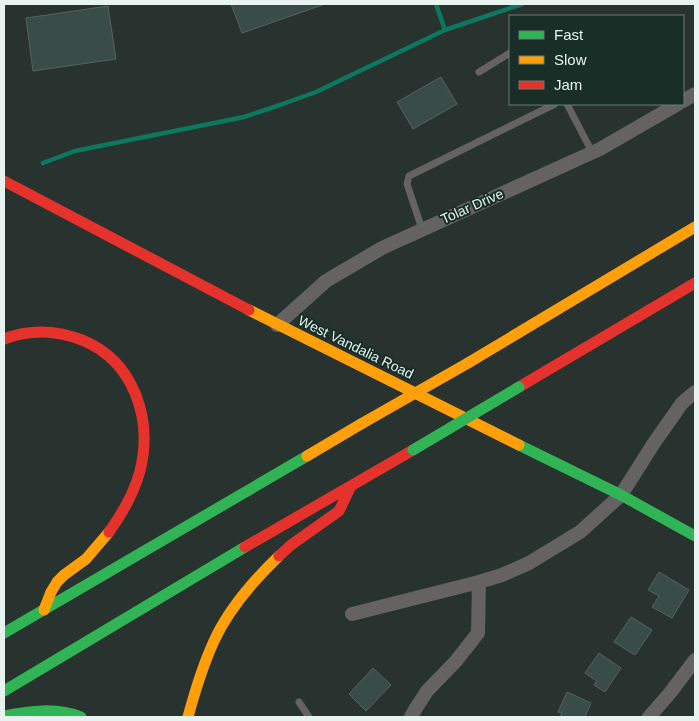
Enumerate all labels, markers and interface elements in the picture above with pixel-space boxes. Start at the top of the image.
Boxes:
legend [509,15,684,105]
text: Fast [554,26,584,43]
text: Slow [554,51,587,68]
text: Jam [554,76,582,93]
street label: Tolar Drive [438,185,506,227]
street label: West Vandalia Road [296,312,416,382]

